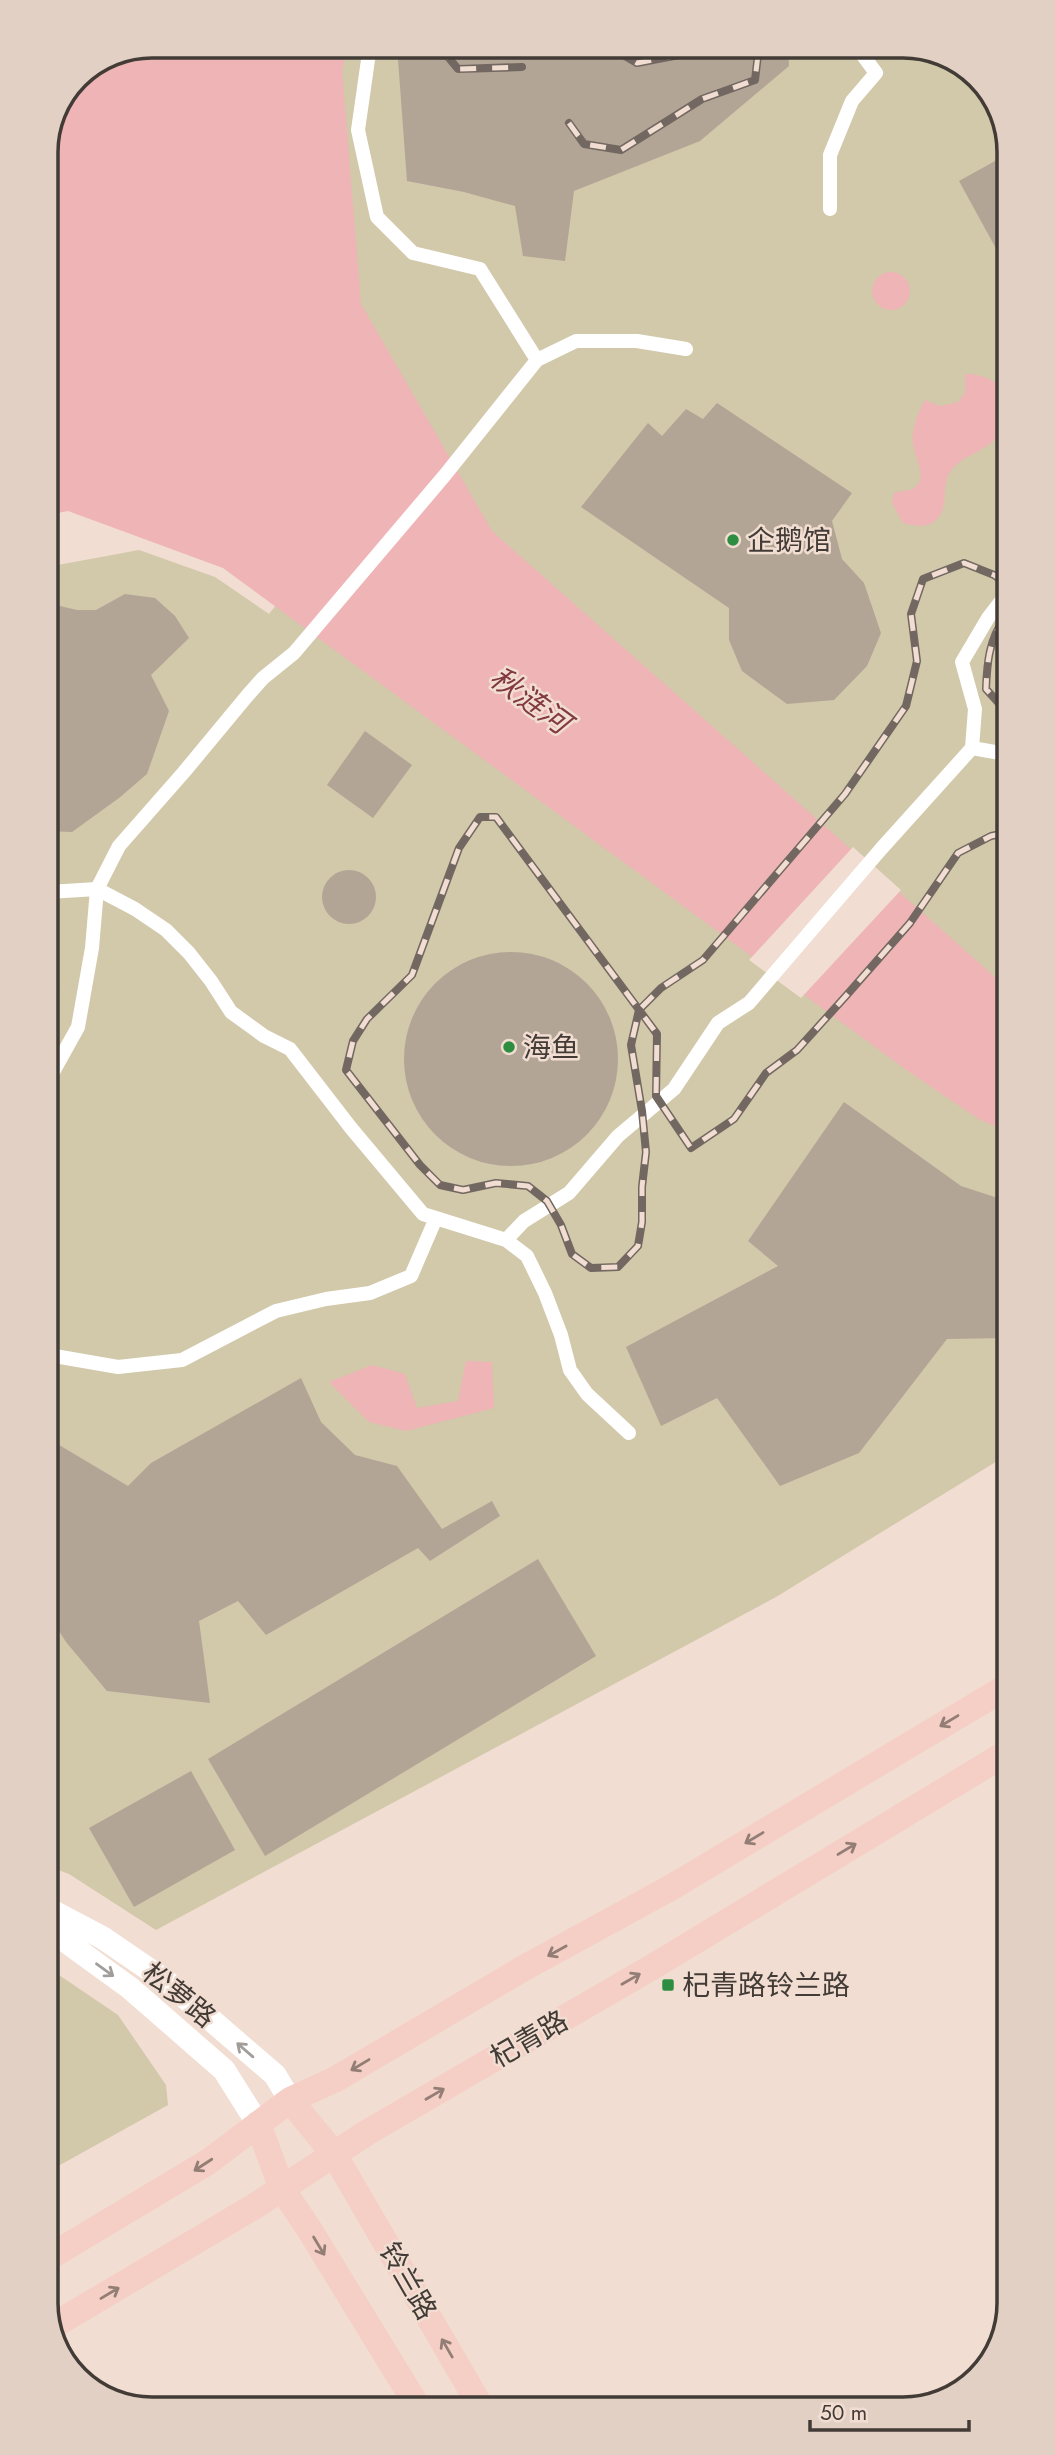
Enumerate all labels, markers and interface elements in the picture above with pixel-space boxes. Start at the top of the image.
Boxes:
place label: 企鹅馆 [747,520,831,561]
marker: 企鹅馆 [725,532,741,548]
water label: 秋涟河 [481,656,583,747]
place label: 海鱼 [523,1027,579,1068]
marker: 海鱼 [501,1039,517,1055]
one-way arrow [940,1715,960,1729]
one-way arrow [745,1831,765,1845]
one-way arrow [837,1842,857,1856]
one-way arrow [547,1944,567,1958]
street label: 松萝路 [133,1953,225,2037]
one-way arrow [95,1963,114,1977]
place label: 杞青路铃兰路 [682,1965,850,2006]
one-way arrow [621,1972,641,1986]
marker: 杞青路铃兰路 [660,1977,676,1993]
street label: 杞青路 [482,2000,576,2078]
one-way arrow [237,2042,255,2058]
one-way arrow [351,2059,371,2073]
one-way arrow [424,2086,444,2100]
one-way arrow [194,2158,214,2172]
street label: 铃兰路 [369,2234,447,2328]
one-way arrow [313,2235,327,2255]
one-way arrow [99,2285,119,2299]
one-way arrow [440,2338,453,2359]
scale bar [810,2388,969,2432]
text: 50 m [820,2398,867,2428]

